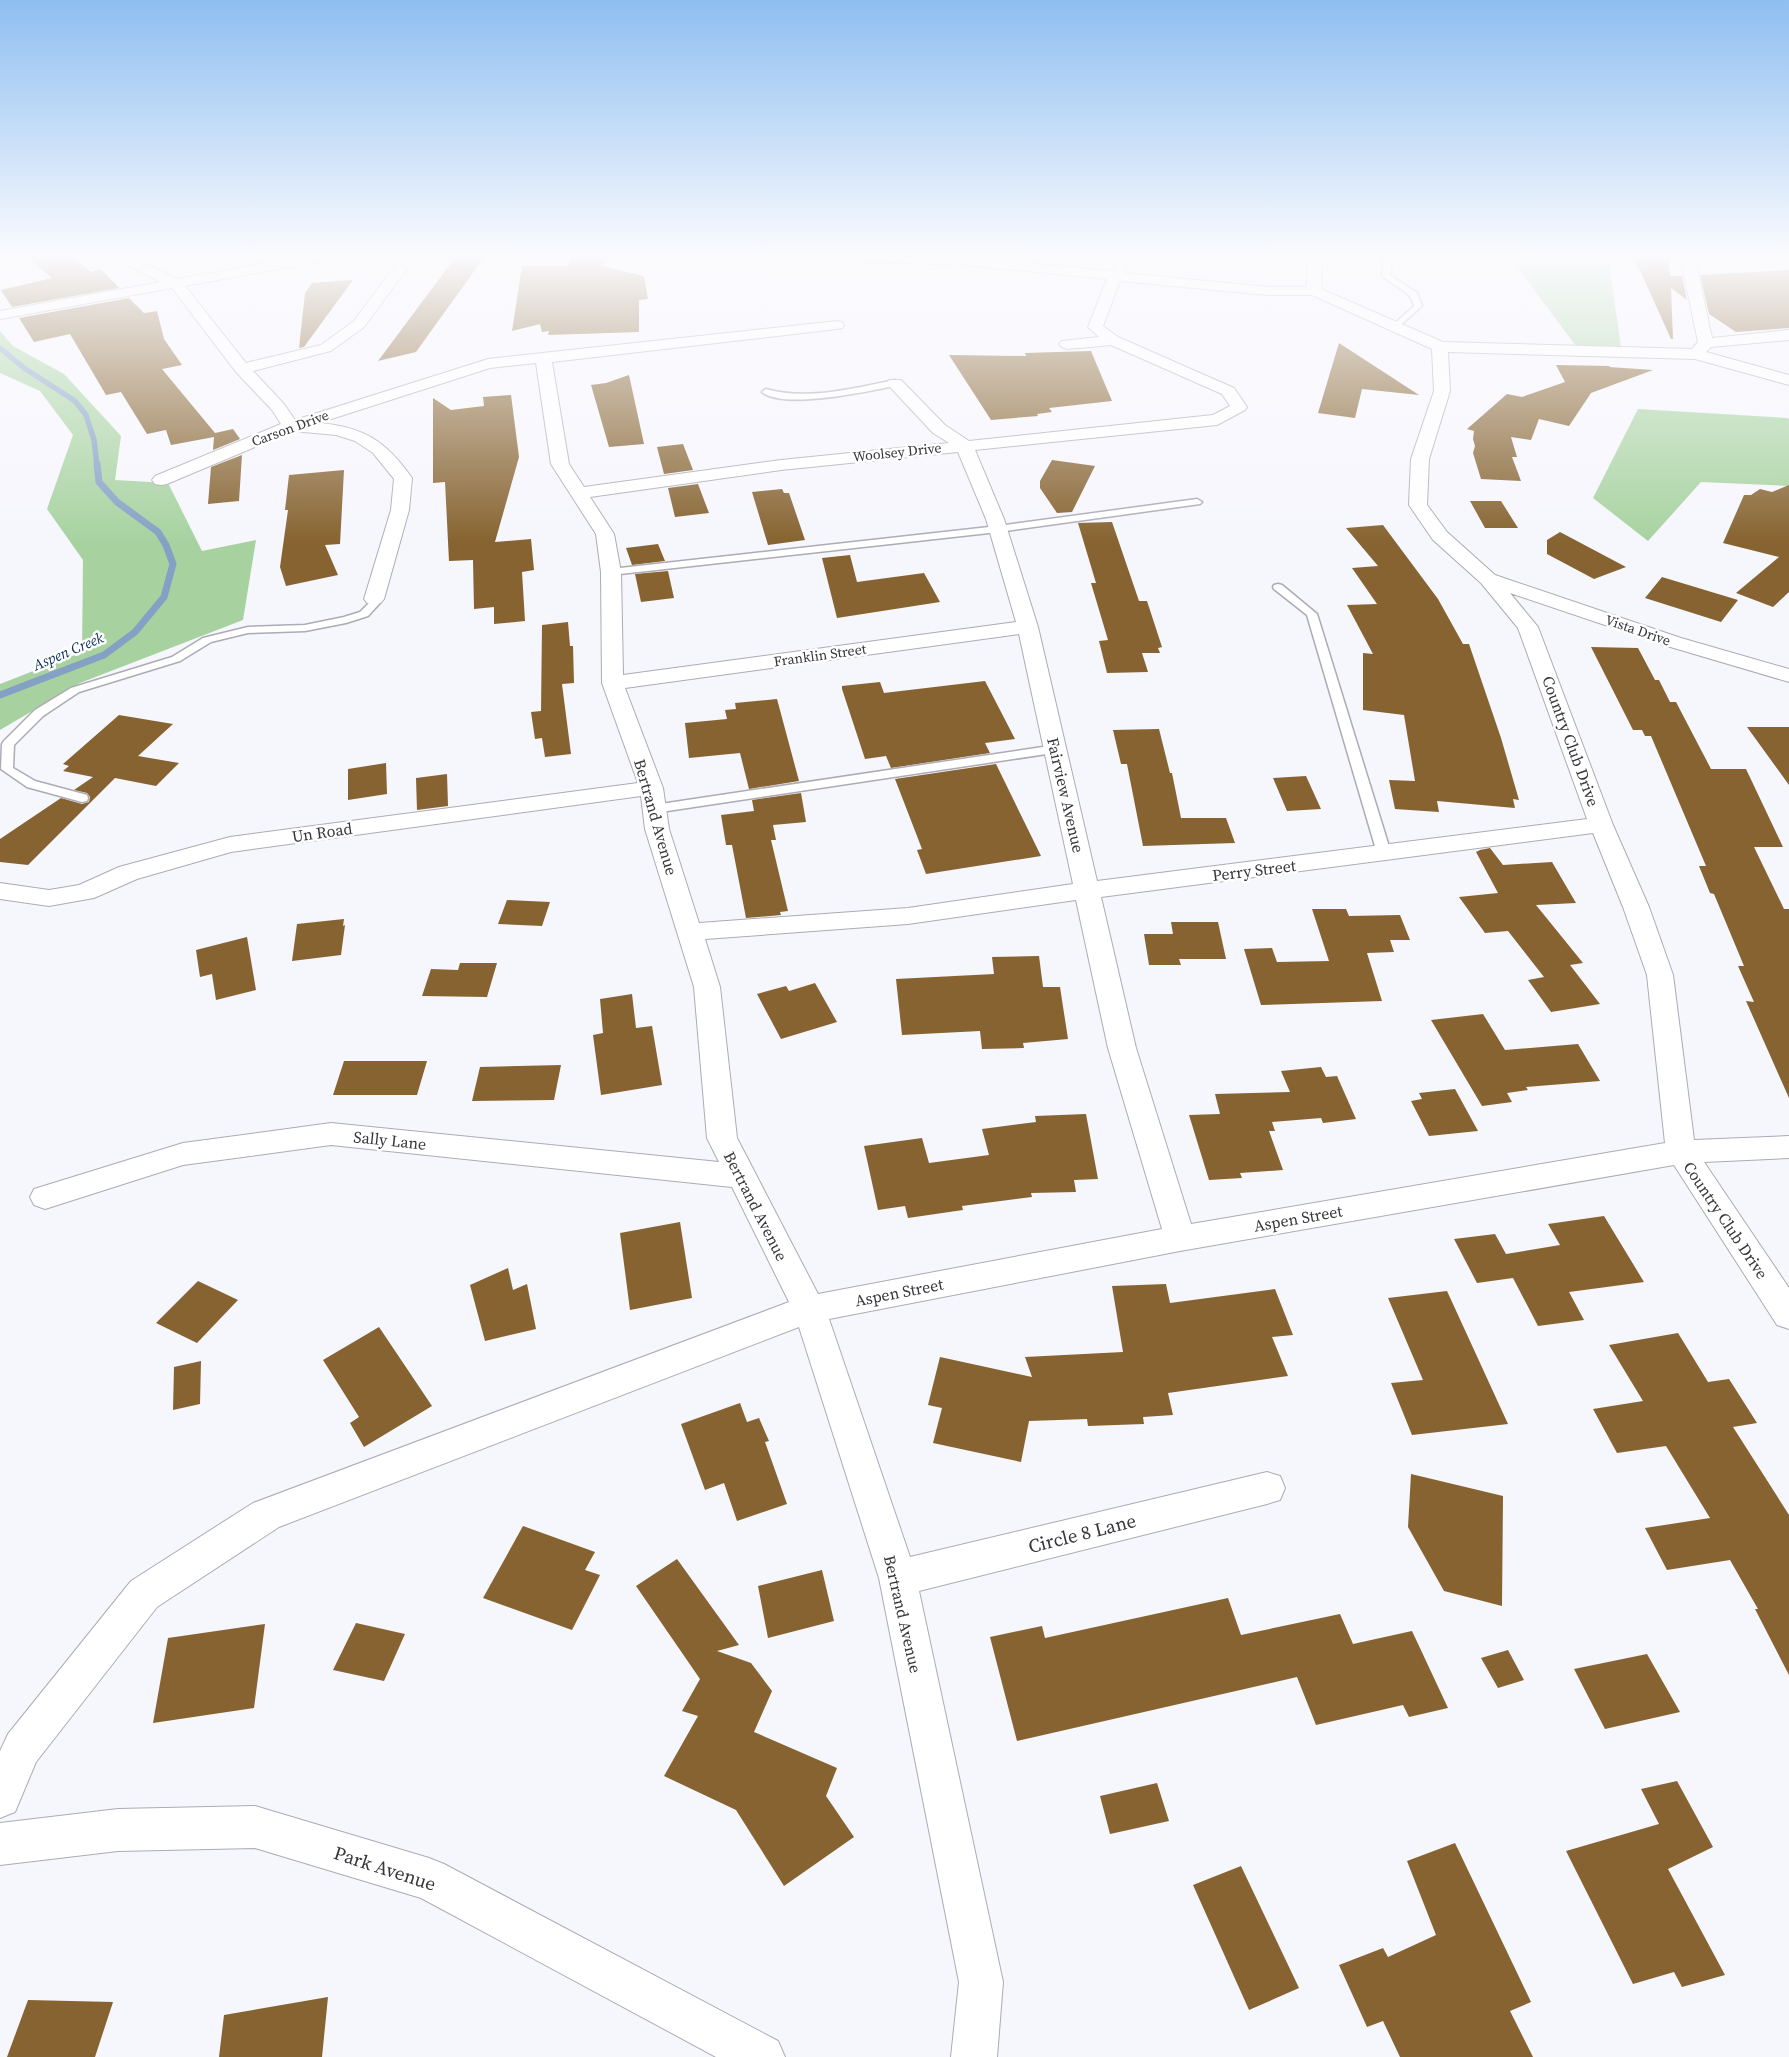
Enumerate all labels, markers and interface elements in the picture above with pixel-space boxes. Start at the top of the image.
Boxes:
street label: Carson Drive [249,405,331,451]
street label: Woolsey Drive [852,437,942,467]
street label: Vista Drive [1603,609,1673,651]
water label: Aspen Creek [29,626,107,676]
street label: Franklin Street [773,639,868,671]
street label: Country Club Drive [1537,673,1605,809]
street label: Fairview Avenue [1042,735,1090,855]
street label: Bertrand Avenue [629,756,683,878]
street label: Un Road [290,817,354,847]
street label: Perry Street [1211,854,1298,886]
street label: Sally Lane [353,1125,427,1155]
street label: Bertrand Avenue [719,1147,793,1265]
street label: Country Club Drive [1678,1157,1774,1283]
street label: Aspen Street [1252,1199,1345,1237]
street label: Aspen Street [853,1272,946,1311]
street label: Circle 8 Lane [1025,1507,1139,1559]
street label: Bertrand Avenue [879,1553,927,1675]
street label: Park Avenue [331,1839,439,1897]

